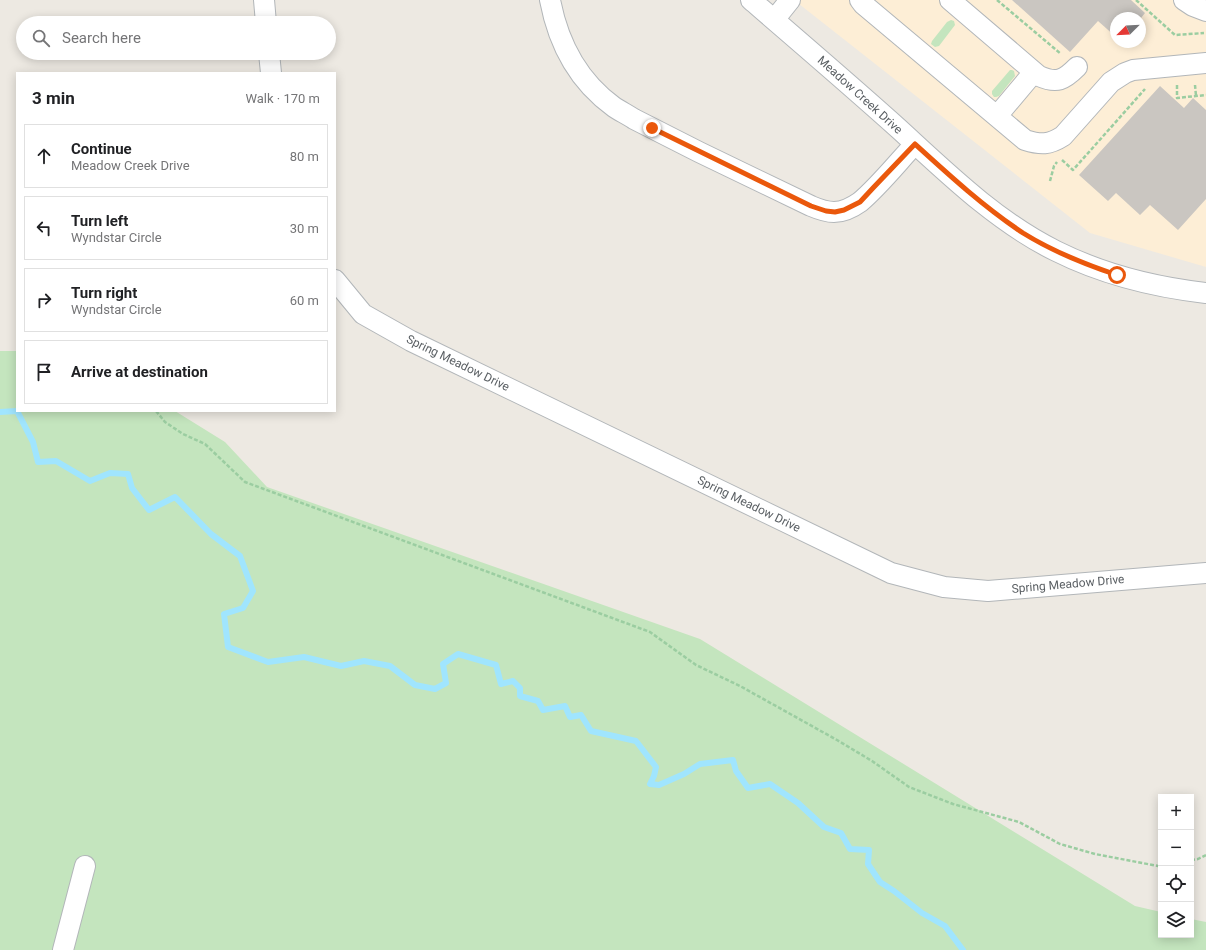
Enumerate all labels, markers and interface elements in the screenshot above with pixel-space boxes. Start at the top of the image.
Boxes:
north arrow [1110,12,1146,48]
search box [16,16,336,60]
icon: search [30,27,52,49]
text: Search here [62,29,141,47]
street label: Meadow Creek Drive [815,53,905,137]
text: 3 min [32,88,75,108]
text: Walk · 170 m [245,91,320,106]
route end [643,119,661,137]
text: Continue [71,140,132,158]
icon: ahead [33,145,55,167]
text: 80 m [290,149,319,164]
text: Meadow Creek Drive [71,158,190,173]
text: Turn left [71,212,128,230]
icon: left [33,217,55,239]
text: 30 m [290,221,319,236]
text: Wyndstar Circle [71,230,162,245]
route start [1108,266,1126,284]
text: Turn right [71,284,137,302]
icon: right [33,289,55,311]
text: 60 m [290,293,319,308]
text: Wyndstar Circle [71,302,162,317]
street label: Spring Meadow Drive [404,332,512,394]
icon: arrive [33,361,55,383]
text: Arrive at destination [71,363,208,381]
street label: Spring Meadow Drive [695,473,803,535]
street label: Spring Meadow Drive [1011,572,1125,596]
map controls [1158,794,1194,938]
button: + [1158,794,1194,830]
button: − [1158,830,1194,866]
button: locate [1158,866,1194,902]
button: layers [1158,902,1194,938]

